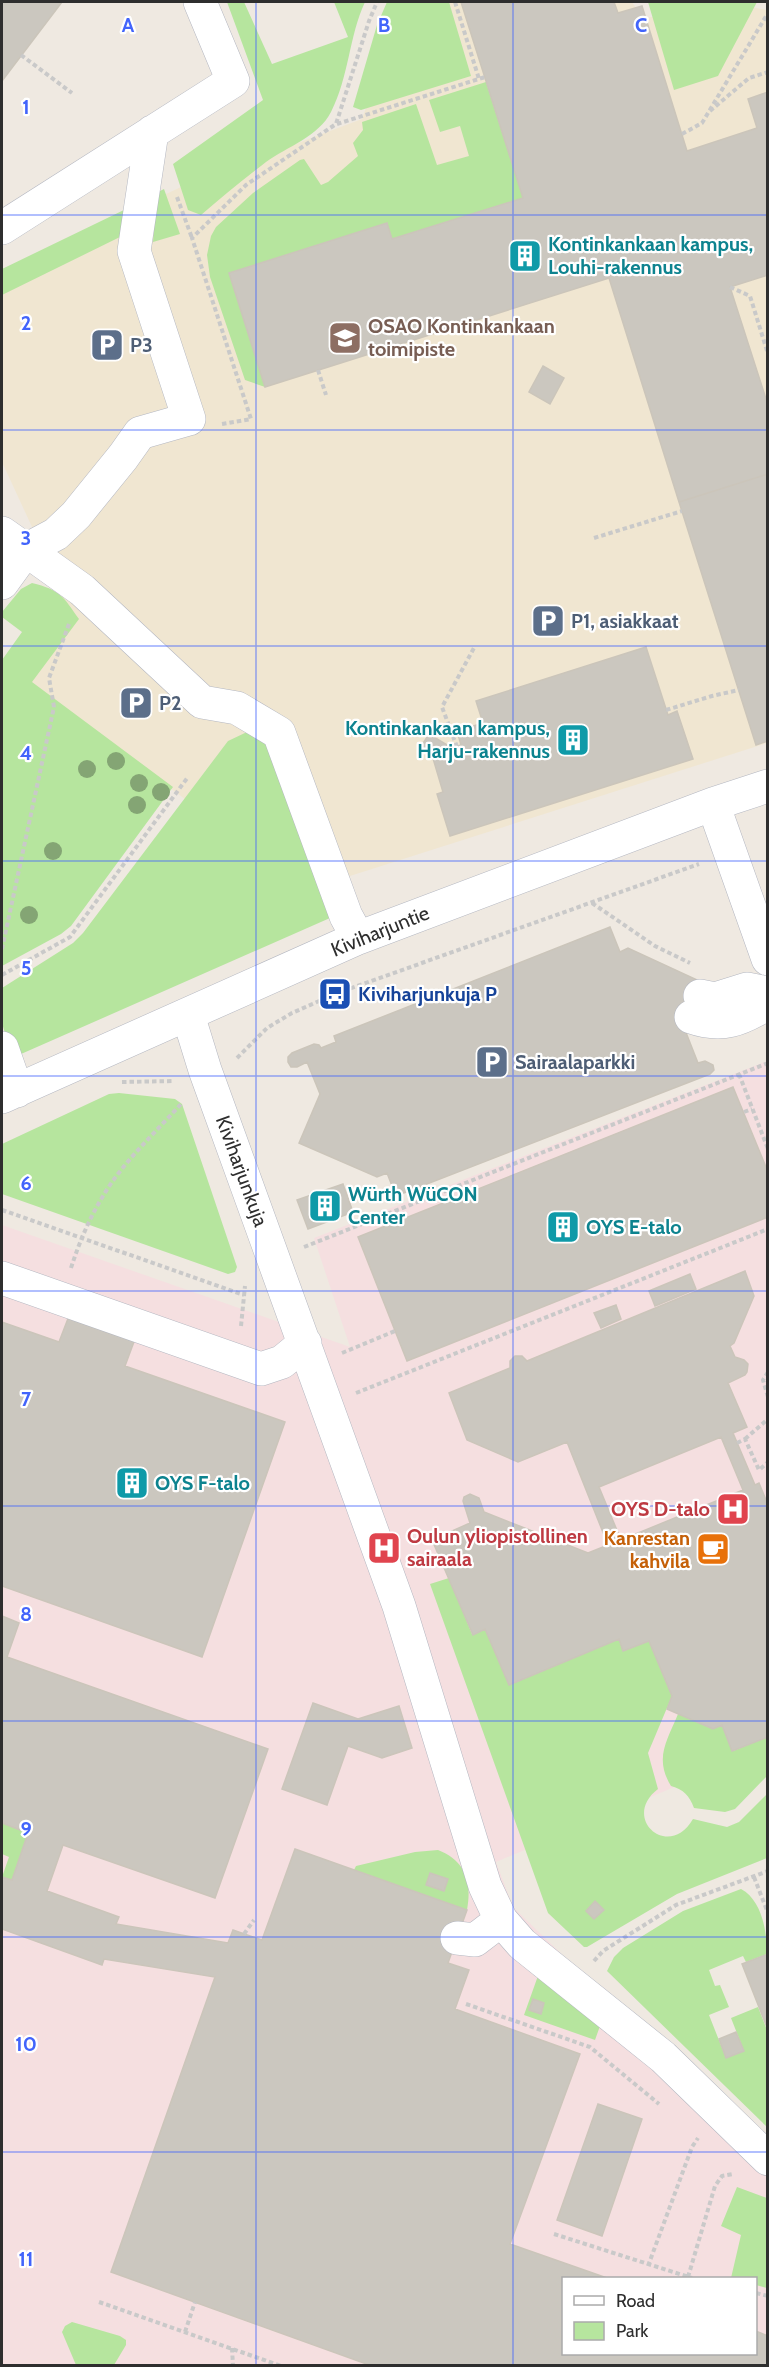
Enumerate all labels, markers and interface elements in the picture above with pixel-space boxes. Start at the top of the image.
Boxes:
text: A [122,13,135,37]
text: B [378,13,390,37]
text: C [635,13,647,37]
text: 1 [22,95,30,119]
place label: Kontinkankaan kampus, Louhi-rakennus [548,232,753,279]
building icon: Kontinkankaan kampus, Louhi-rakennus [507,238,543,274]
text: 2 [21,311,31,335]
place label: OSAO Kontinkankaan toimipiste [368,314,555,361]
school or university icon: OSAO Kontinkankaan toimipiste [327,320,363,356]
parking icon: P3 [89,327,125,363]
place label: P3 [130,333,153,357]
text: 3 [21,526,31,550]
parking icon: P1, asiakkaat [530,603,566,639]
place label: P1, asiakkaat [571,609,679,633]
parking icon: P2 [118,685,154,721]
place label: P2 [159,691,182,715]
place label: Kontinkankaan kampus, Harju-rakennus [345,716,550,763]
building icon: Kontinkankaan kampus, Harju-rakennus [555,722,591,758]
text: 4 [20,741,32,765]
street label: Kiviharjuntie [327,900,433,962]
text: 5 [21,956,31,980]
bus stop icon: Kiviharjunkuja P [317,976,353,1012]
place label: Kiviharjunkuja P [358,982,497,1006]
parking icon: Sairaalaparkki [474,1044,510,1080]
place label: Sairaalaparkki [515,1050,635,1074]
street label: Kiviharjunkuja [211,1112,273,1230]
text: 6 [20,1171,32,1195]
place label: Würth WüCON Center [348,1182,478,1229]
building icon: Würth WüCON Center [307,1188,343,1224]
building icon: OYS E-talo [545,1209,581,1245]
place label: OYS E-talo [586,1215,682,1239]
text: 7 [21,1387,32,1411]
building icon: OYS F-talo [114,1465,150,1501]
place label: OYS F-talo [155,1471,250,1495]
hospital icon: OYS D-talo [715,1491,751,1527]
place label: OYS D-talo [611,1497,710,1521]
place label: Oulun yliopistollinen sairaala [407,1524,588,1571]
place label: Kanrestan kahvila [604,1526,690,1573]
hospital icon: Oulun yliopistollinen sairaala [366,1530,402,1566]
cafe icon: Kanrestan kahvila [695,1531,731,1567]
text: 8 [20,1602,32,1626]
text: 9 [20,1817,32,1841]
text: 10 [15,2032,37,2056]
text: 11 [19,2247,33,2271]
legend [562,2277,757,2355]
text: Road [616,2290,655,2312]
text: Park [616,2320,649,2342]

